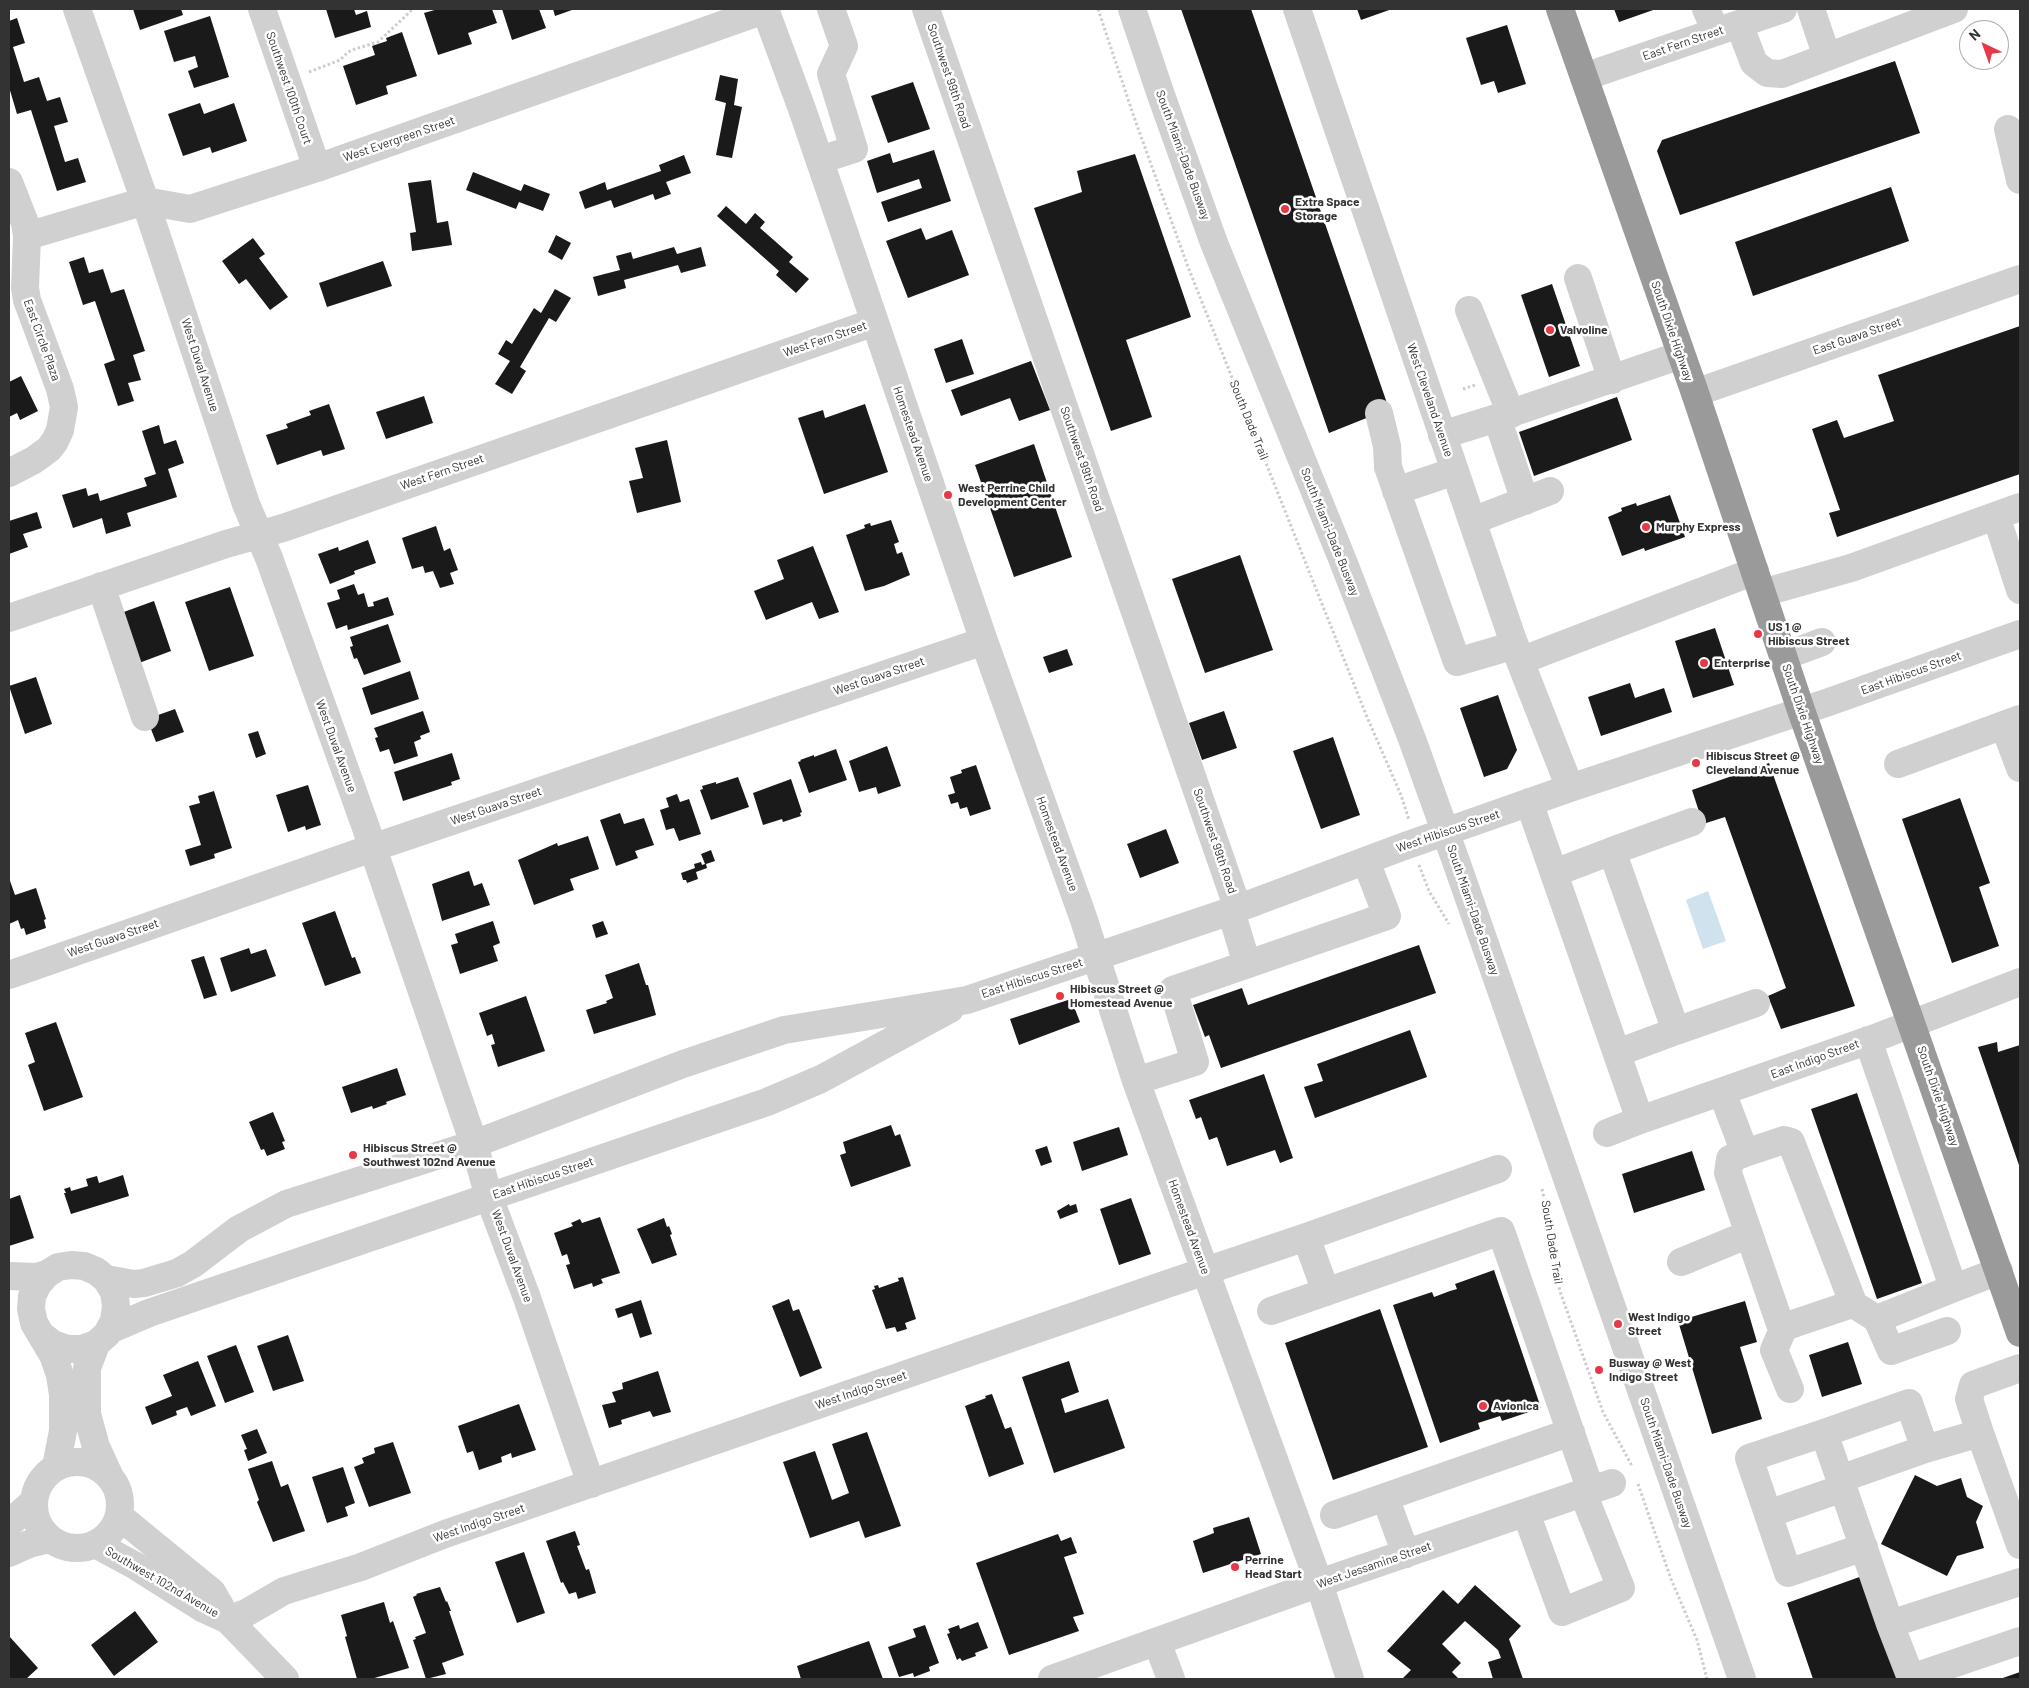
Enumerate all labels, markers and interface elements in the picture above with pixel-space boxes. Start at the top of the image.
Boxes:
north arrow [1959,20,2009,70]
street label: Southwest 99th Road [924,22,974,130]
street label: East Fern Street [1641,22,1725,64]
text: N [1965,25,1983,44]
street label: Southwest 100th Court [263,30,315,146]
street label: South Miami-Dade Busway [1153,88,1213,222]
street label: West Evergreen Street [341,113,457,165]
place label: Extra Space Storage [1295,195,1359,223]
marker: Extra Space Storage [1279,203,1291,215]
street label: South Dixie Highway [1648,279,1696,383]
street label: East Circle Plaza [21,297,63,383]
street label: East Guava Street [1811,314,1903,358]
street label: West Duval Avenue [178,316,222,414]
street label: West Fern Street [781,318,869,360]
place label: Valvoline [1560,323,1608,337]
marker: Valvoline [1544,324,1556,336]
street label: West Cleveland Avenue [1404,341,1456,459]
street label: South Dade Trail [1226,378,1272,462]
street label: Homestead Avenue [890,384,936,484]
street label: Southwest 99th Road [1057,405,1107,513]
street label: West Fern Street [398,451,486,493]
street label: South Miami-Dade Busway [1298,466,1362,598]
place label: West Perrine Child Development Center [958,481,1067,509]
marker: West Perrine Child Development Center [942,489,954,501]
place label: Murphy Express [1656,520,1740,534]
marker: Murphy Express [1640,521,1652,533]
place label: US 1 @ Hibiscus Street [1768,620,1850,648]
marker: US 1 @ Hibiscus Street [1752,628,1764,640]
street label: East Hibiscus Street [1859,648,1963,698]
street label: West Guava Street [832,654,926,698]
place label: Enterprise [1714,656,1770,670]
marker: Enterprise [1698,657,1710,669]
street label: South Dixie Highway [1779,662,1827,766]
street label: West Duval Avenue [313,698,359,794]
place label: Hibiscus Street @ Cleveland Avenue [1706,749,1800,777]
marker: Hibiscus Street @ Cleveland Avenue [1690,757,1702,769]
street label: West Guava Street [449,784,543,828]
street label: Southwest 99th Road [1190,787,1240,895]
street label: Homestead Avenue [1033,795,1081,893]
street label: West Hibiscus Street [1394,807,1502,855]
street label: South Miami-Dade Busway [1444,843,1502,977]
street label: West Guava Street [66,916,160,960]
street label: East Hibiscus Street [979,955,1085,1001]
place label: Hibiscus Street @ Homestead Avenue [1070,982,1173,1010]
marker: Hibiscus Street @ Homestead Avenue [1054,990,1066,1002]
street label: East Indigo Street [1769,1036,1861,1082]
street label: South Dixie Highway [1914,1044,1962,1148]
place label: Hibiscus Street @ Southwest 102nd Avenue [363,1141,496,1169]
marker: Hibiscus Street @ Southwest 102nd Avenue [347,1149,359,1161]
street label: East Hibiscus Street [491,1154,595,1202]
street label: Homestead Avenue [1165,1178,1213,1276]
street label: South Dade Trail [1538,1199,1566,1285]
street label: West Duval Avenue [489,1208,535,1304]
place label: West Indigo Street [1628,1310,1690,1338]
marker: West Indigo Street [1612,1318,1624,1330]
place label: Busway @ West Indigo Street [1609,1356,1691,1384]
marker: Busway @ West Indigo Street [1593,1364,1605,1376]
street label: West Indigo Street [813,1368,909,1412]
street label: South Miami-Dade Busway [1637,1396,1695,1530]
place label: Avionica [1493,1399,1539,1413]
marker: Avionica [1477,1400,1489,1412]
street label: West Indigo Street [431,1501,527,1545]
street label: West Jessamine Street [1315,1539,1433,1591]
street label: Southwest 102nd Avenue [103,1544,221,1620]
place label: Perrine Head Start [1245,1553,1302,1581]
marker: Perrine Head Start [1229,1561,1241,1573]

